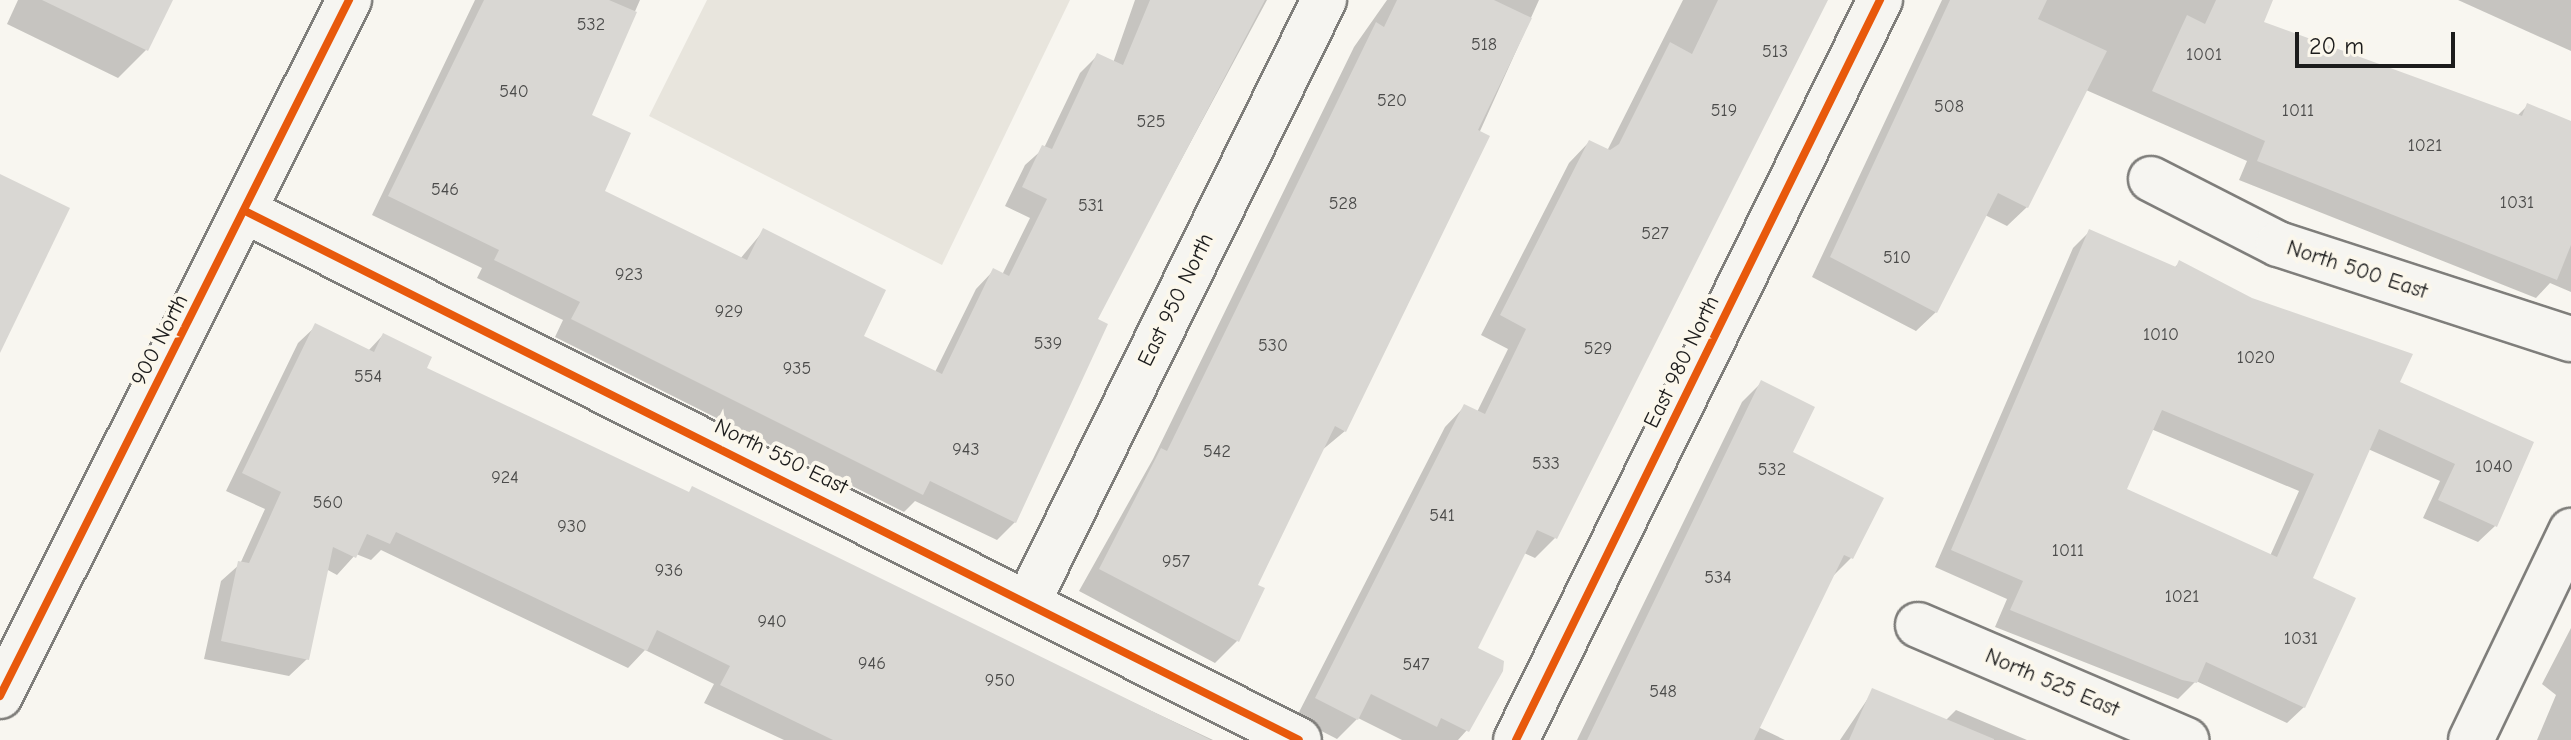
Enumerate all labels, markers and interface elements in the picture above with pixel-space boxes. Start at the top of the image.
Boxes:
house number: 532 [577,14,605,36]
scale bar [2299,16,2459,66]
text: 20 m [2309,32,2364,60]
house number: 518 [1471,34,1497,56]
house number: 513 [1762,41,1788,63]
house number: 1001 [2186,44,2222,66]
house number: 540 [499,81,529,103]
house number: 520 [1377,90,1407,112]
house number: 508 [1934,96,1964,118]
house number: 519 [1711,100,1737,122]
house number: 1011 [2282,100,2314,122]
house number: 525 [1137,111,1165,133]
house number: 1021 [2408,135,2442,157]
house number: 546 [431,179,459,201]
house number: 1031 [2500,192,2534,214]
house number: 528 [1329,193,1357,215]
house number: 531 [1078,195,1104,217]
house number: 527 [1641,223,1669,245]
street label: East 950 North [1132,229,1220,371]
street label: North 500 East [2283,235,2431,305]
house number: 510 [1883,247,1911,269]
house number: 923 [615,264,643,286]
street label: 900 North [126,290,194,390]
street label: East 980 North [1639,291,1725,433]
house number: 929 [715,301,743,323]
house number: 1010 [2143,324,2179,346]
house number: 539 [1034,333,1062,355]
house number: 530 [1258,335,1288,357]
house number: 529 [1584,338,1612,360]
house number: 1020 [2237,347,2275,369]
house number: 935 [783,358,811,380]
house number: 554 [354,366,382,388]
street label: North 550 East [710,413,852,501]
house number: 943 [952,439,980,461]
house number: 542 [1203,441,1231,463]
house number: 533 [1532,453,1560,475]
house number: 1040 [2475,456,2513,478]
house number: 532 [1758,459,1786,481]
house number: 924 [491,467,519,489]
house number: 560 [313,492,343,514]
house number: 541 [1429,505,1455,527]
house number: 930 [557,516,587,538]
house number: 1011 [2052,540,2084,562]
house number: 957 [1162,551,1190,573]
house number: 936 [655,560,683,582]
house number: 534 [1704,567,1732,589]
house number: 1021 [2165,586,2199,608]
house number: 940 [757,611,787,633]
house number: 1031 [2284,628,2318,650]
street label: North 525 East [1981,643,2123,723]
house number: 946 [858,653,886,675]
house number: 547 [1403,654,1429,676]
house number: 950 [985,670,1015,692]
house number: 548 [1649,681,1677,703]

